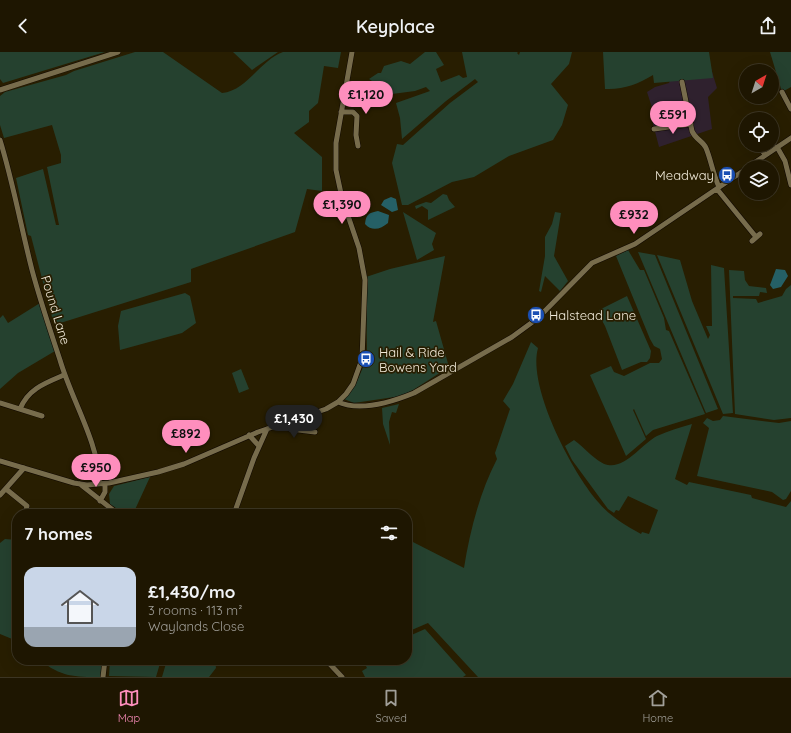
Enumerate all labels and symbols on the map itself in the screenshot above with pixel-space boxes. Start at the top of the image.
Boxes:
north arrow [739,64,779,104]
pin: £1,120 [333,81,399,115]
pin: £591 [649,101,697,135]
bus stop icon: Meadway [717,165,737,185]
place label: Meadway [655,167,714,183]
pin: £1,390 [309,191,375,225]
pin: £932 [610,201,658,235]
street label: Pound Lane [38,273,74,347]
bus stop icon: Halstead Lane [526,305,546,325]
place label: Halstead Lane [549,307,636,323]
place label: Hail & Ride Bowens Yard [379,344,457,375]
bus stop icon: Hail & Ride Bowens Yard [356,349,376,369]
pin: £1,430 [261,405,327,439]
pin: £892 [162,420,210,454]
pin: £950 [72,454,120,488]

